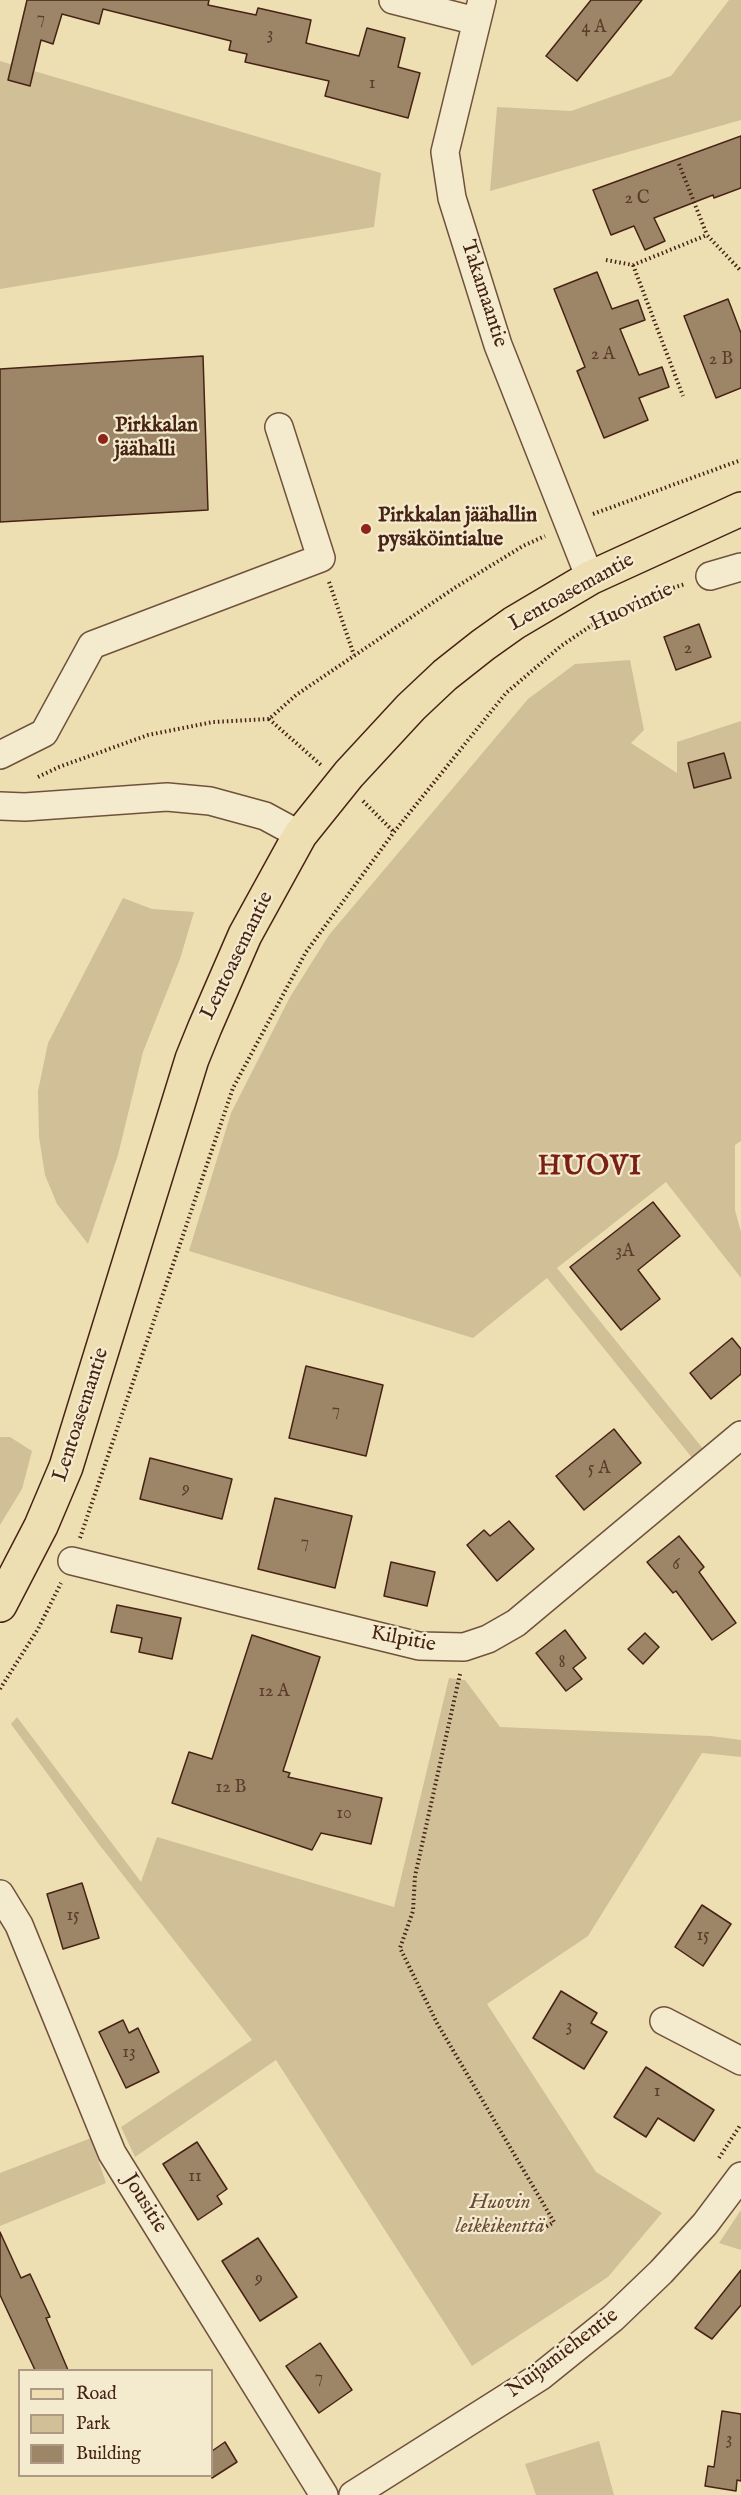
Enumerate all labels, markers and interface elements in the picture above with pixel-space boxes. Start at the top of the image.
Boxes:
house number: 7 [37,8,45,30]
house number: 4 A [582,17,606,39]
house number: 3 [267,24,273,46]
house number: 1 [369,73,375,95]
house number: 2 C [624,188,650,210]
street label: Takamaantie [454,237,512,351]
house number: 2 A [591,344,615,366]
house number: 2 B [709,349,733,371]
place label: Pirkkalan jäähalli [115,414,198,464]
marker: Pirkkalan jäähalli [96,432,110,446]
place label: Pirkkalan jäähallin pysäköintialue [378,504,537,554]
marker: Pirkkalan jäähallin pysäköintialue [359,522,373,536]
street label: Lentoasemantie [505,548,639,638]
street label: Huovintie [587,578,677,638]
house number: 2 [684,638,692,660]
street label: Lentoasemantie [196,888,280,1024]
district label: HUOVI [538,1152,642,1184]
house number: 3A [616,1241,634,1263]
street label: Lentoasemantie [49,1345,115,1485]
house number: 7 [332,1400,340,1422]
house number: 5 A [588,1458,610,1480]
house number: 9 [182,1478,190,1500]
house number: 7 [301,1532,309,1554]
house number: 6 [672,1554,680,1576]
street label: Kilpitie [368,1621,438,1659]
house number: 8 [558,1652,566,1674]
house number: 12 A [258,1681,290,1703]
house number: 12 B [216,1777,246,1799]
house number: 10 [336,1803,352,1825]
house number: 15 [66,1905,80,1927]
house number: 15 [696,1925,710,1947]
house number: 3 [566,2016,572,2038]
house number: 13 [122,2042,136,2064]
house number: 1 [654,2081,660,2103]
house number: 11 [188,2166,202,2188]
street label: Jousitie [116,2170,172,2238]
park label: Huovin leikkikenttä [456,2191,544,2241]
house number: 9 [255,2268,263,2290]
street label: Nuijamiehentie [502,2304,624,2404]
house number: 7 [315,2367,323,2389]
legend [18,2369,213,2477]
text: Road [76,2383,117,2406]
text: Park [76,2413,110,2436]
house number: 3 [726,2429,732,2451]
text: Building [76,2443,141,2466]

